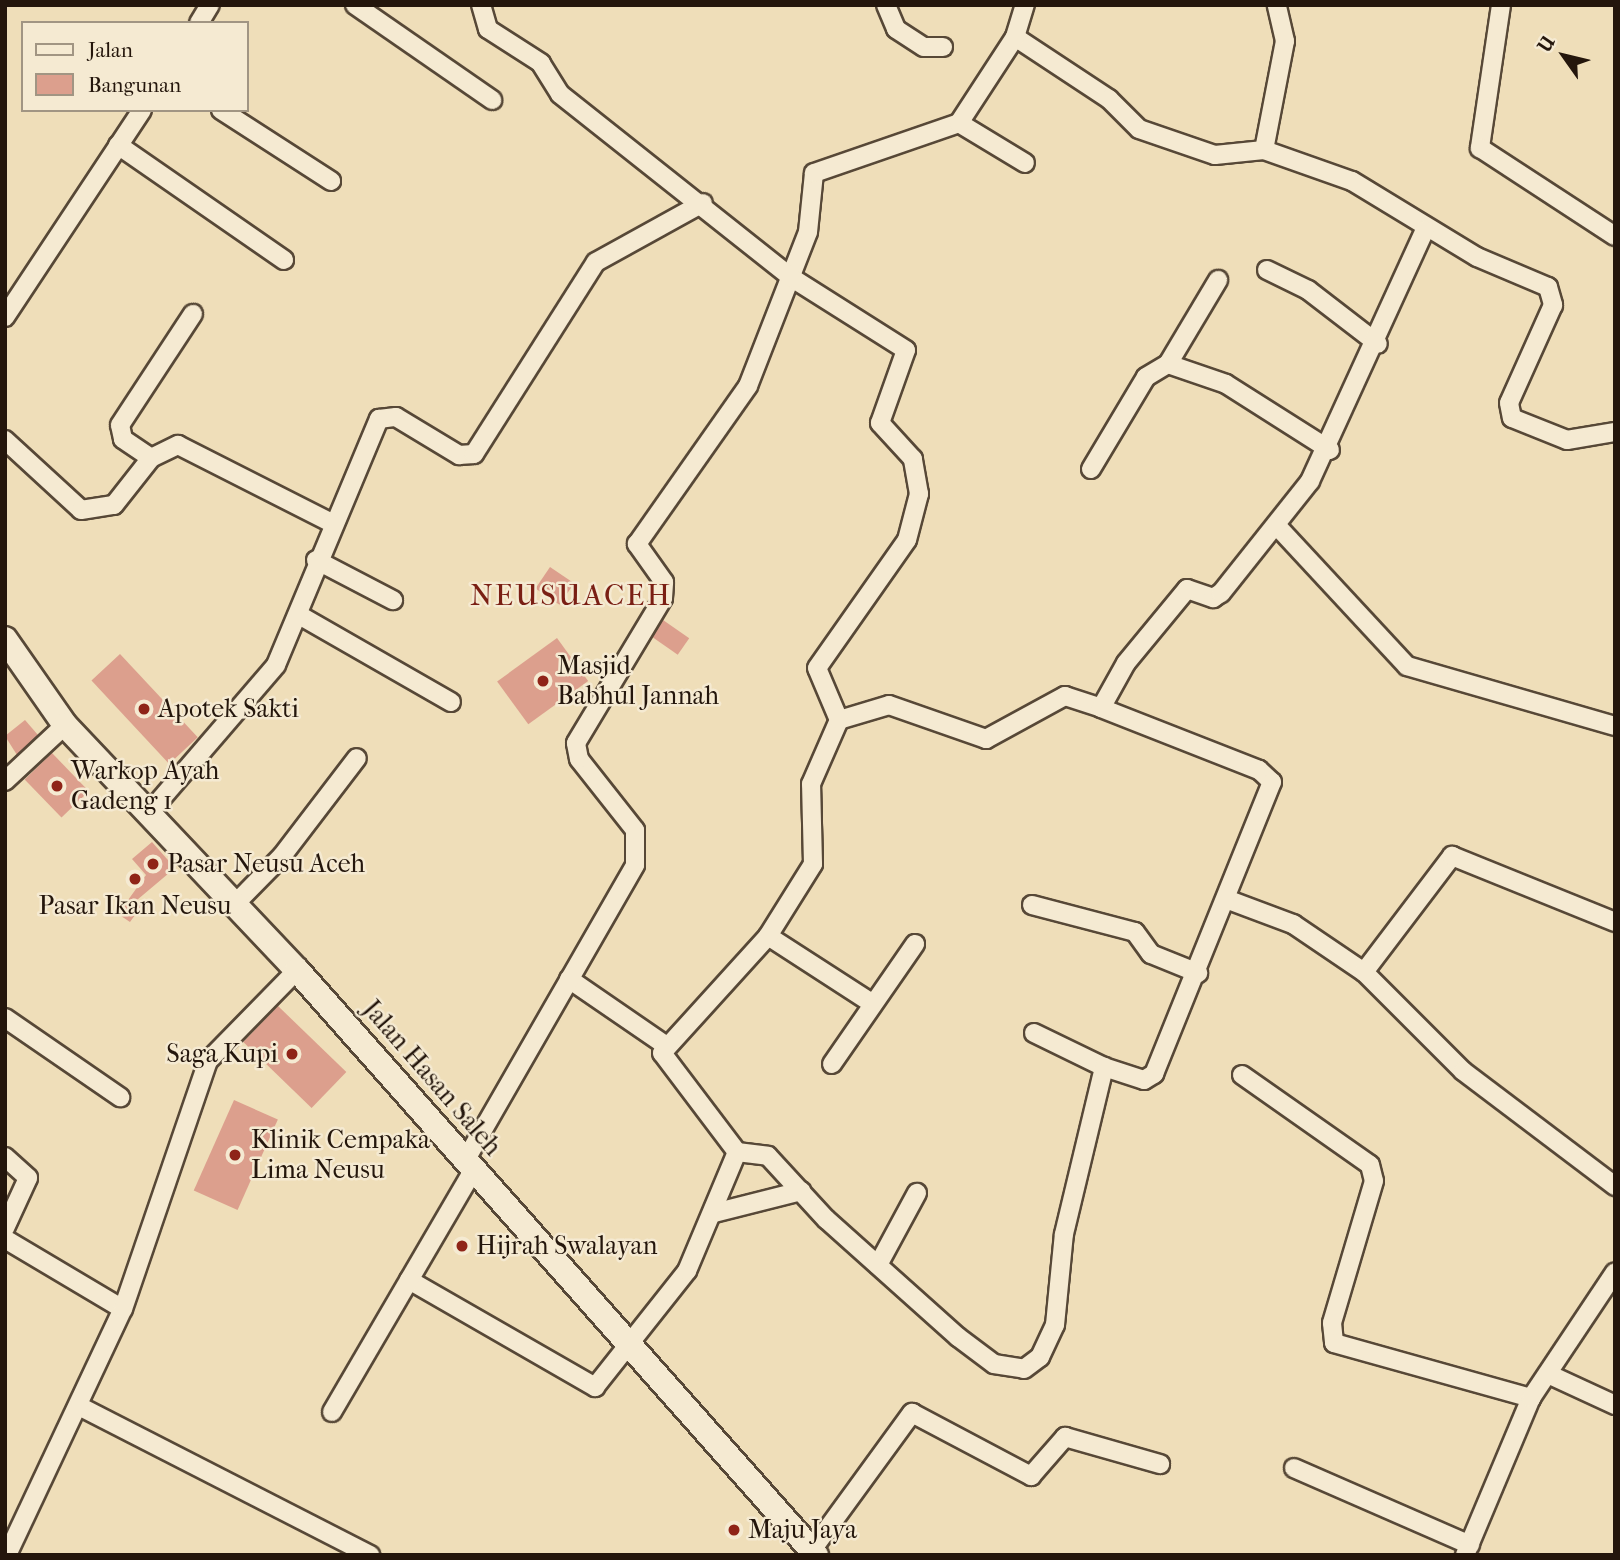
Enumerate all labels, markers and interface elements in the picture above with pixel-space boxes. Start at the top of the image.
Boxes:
legend [21,21,248,112]
north arrow [1529,21,1599,91]
text: U [1533,32,1560,57]
text: Jalan [88,38,133,62]
text: Bangunan [88,73,181,97]
district label: NEUSUACEH [471,578,671,614]
place label: Masjid Babhul Jannah [557,650,719,712]
marker: Masjid Babhul Jannah [535,673,551,689]
place label: Apotek Sakti [158,693,299,725]
marker: Apotek Sakti [136,701,152,717]
place label: Warkop Ayah Gadeng 1 [71,755,219,816]
marker: Warkop Ayah Gadeng 1 [49,778,65,794]
place label: Pasar Neusu Aceh [167,848,365,880]
marker: Pasar Neusu Aceh [145,856,161,872]
marker: Pasar Ikan Neusu [127,871,143,887]
place label: Pasar Ikan Neusu [39,890,231,922]
street label: Jalan Hasan Saleh [356,994,508,1162]
place label: Saga Kupi [166,1038,278,1070]
marker: Saga Kupi [284,1046,300,1062]
place label: Klinik Cempaka Lima Neusu [251,1124,430,1186]
marker: Klinik Cempaka Lima Neusu [225,1145,245,1165]
place label: Hijrah Swalayan [476,1230,658,1262]
marker: Hijrah Swalayan [454,1238,470,1254]
place label: Maju Jaya [748,1514,857,1546]
marker: Maju Jaya [726,1522,742,1538]

